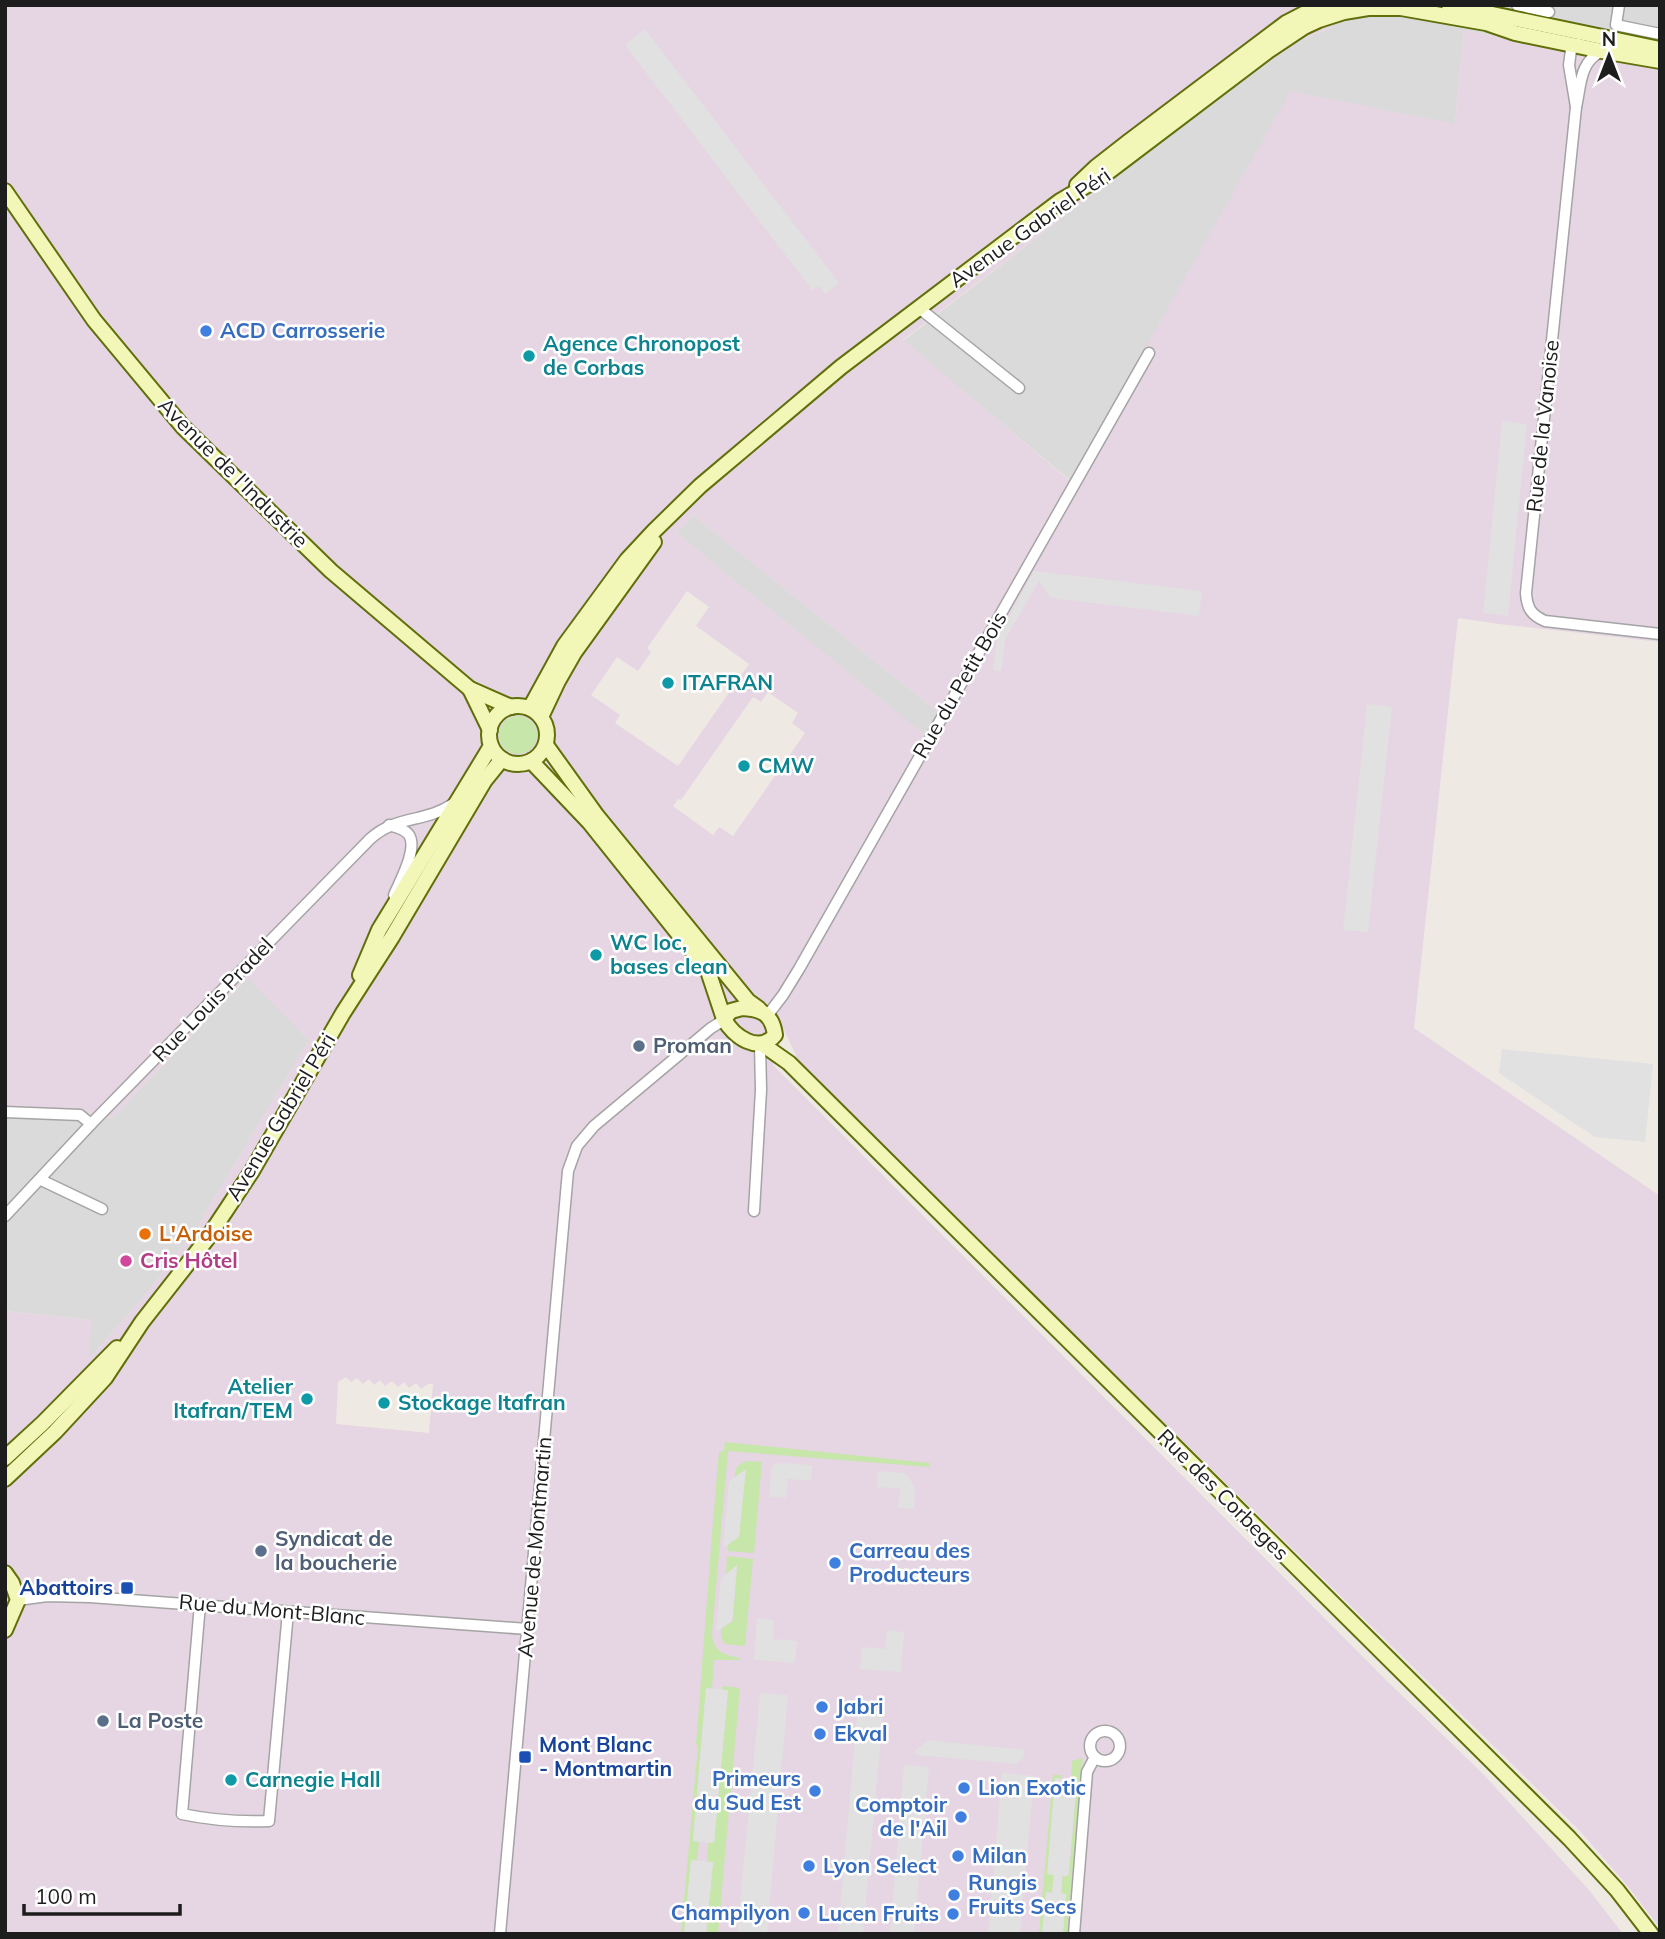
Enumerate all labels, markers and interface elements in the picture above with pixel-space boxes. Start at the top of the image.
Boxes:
north arrow [1574,21,1644,91]
text: N [1602,27,1616,51]
street label: Avenue Gabriel Péri [944,162,1115,293]
place label: ACD Carrosserie [220,317,385,343]
marker: ACD Carrosserie [198,323,214,339]
place label: Agence Chronopost de Corbas [543,330,740,380]
street label: Rue de la Vanoise [1520,338,1564,513]
marker: Agence Chronopost de Corbas [521,348,537,364]
street label: Avenue de l'Industrie [153,392,314,553]
street label: Rue du Petit Bois [907,606,1012,763]
place label: ITAFRAN [682,669,773,695]
marker: ITAFRAN [660,675,676,691]
place label: CMW [758,752,815,778]
marker: CMW [736,758,752,774]
place label: WC loc, bases clean [610,929,728,979]
street label: Rue Louis Pradel [146,932,278,1067]
marker: WC loc, bases clean [588,947,604,963]
street label: Avenue Gabriel Péri [220,1028,340,1205]
place label: Proman [653,1032,732,1058]
marker: Proman [631,1038,647,1054]
place label: L'Ardoise [159,1220,253,1246]
marker: L'Ardoise [137,1226,153,1242]
place label: Cris Hôtel [140,1247,238,1273]
marker: Cris Hôtel [118,1253,134,1269]
place label: Atelier Itafran/TEM [173,1373,294,1423]
place label: Stockage Itafran [398,1389,566,1415]
marker: Atelier Itafran/TEM [299,1391,315,1407]
marker: Stockage Itafran [376,1395,392,1411]
street label: Rue des Corbeges [1153,1423,1295,1565]
street label: Avenue de Montmartin [511,1435,557,1658]
place label: Syndicat de la boucherie [275,1525,397,1575]
place label: Carreau des Producteurs [849,1537,970,1587]
marker: Syndicat de la boucherie [253,1543,269,1559]
marker: Carreau des Producteurs [827,1555,843,1571]
place label: Abattoirs [19,1574,113,1600]
marker: Abattoirs [119,1580,135,1596]
street label: Rue du Mont-Blanc [178,1588,366,1630]
place label: Jabri [836,1693,883,1719]
marker: Jabri [814,1699,830,1715]
place label: La Poste [117,1707,203,1733]
marker: La Poste [95,1713,111,1729]
place label: Ekval [834,1720,887,1746]
marker: Ekval [812,1726,828,1742]
place label: Mont Blanc - Montmartin [539,1731,672,1781]
marker: Mont Blanc - Montmartin [517,1749,533,1765]
place label: Primeurs du Sud Est [694,1765,801,1815]
place label: Carnegie Hall [245,1766,381,1792]
marker: Carnegie Hall [223,1772,239,1788]
place label: Lion Exotic [978,1774,1086,1800]
marker: Lion Exotic [956,1780,972,1796]
marker: Primeurs du Sud Est [807,1783,823,1799]
place label: Comptoir de l'Ail [855,1791,948,1841]
marker: Comptoir de l'Ail [953,1809,969,1825]
place label: Milan [972,1842,1027,1868]
marker: Milan [950,1848,966,1864]
place label: Lyon Select [823,1852,937,1878]
marker: Lyon Select [801,1858,817,1874]
place label: Rungis Fruits Secs [968,1869,1076,1919]
scale bar [24,1872,180,1916]
text: 100 m [35,1883,97,1909]
marker: Rungis Fruits Secs [946,1887,962,1903]
place label: Champilyon [671,1899,790,1925]
place label: Lucen Fruits [818,1900,939,1926]
marker: Champilyon [796,1905,812,1921]
marker: Lucen Fruits [945,1906,961,1922]

